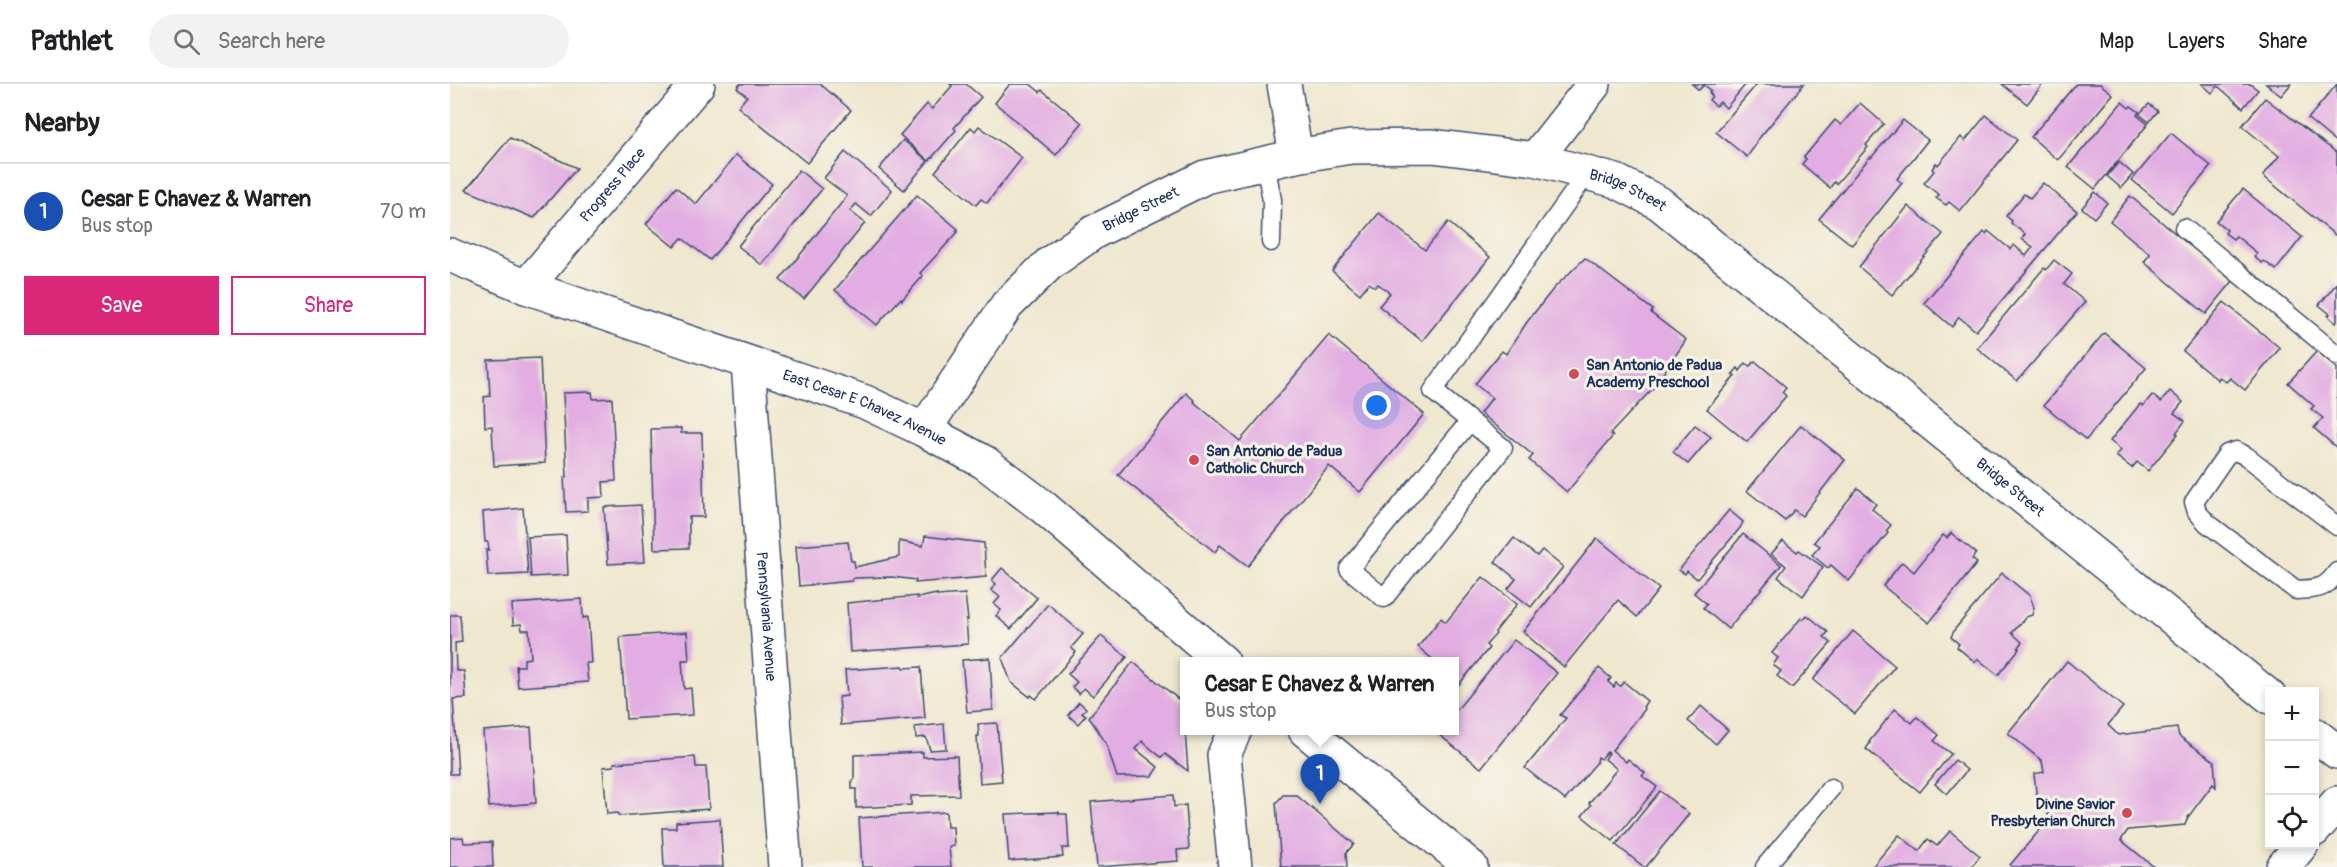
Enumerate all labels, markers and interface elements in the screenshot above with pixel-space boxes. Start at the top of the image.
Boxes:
search box [149,14,569,68]
text: Pathlet [30,24,113,59]
icon: search [170,25,203,58]
text: Search here [218,27,325,55]
text: Map [2099,28,2134,55]
text: Layers [2167,28,2225,55]
text: Share [2258,28,2307,55]
text: Nearby [24,107,100,139]
street label: Progress Place [576,143,650,226]
street label: Bridge Street [1587,165,1671,216]
street label: Bridge Street [1099,182,1183,236]
text: Cesar E Chavez & Warren [81,185,311,213]
text: 1 [40,199,47,224]
text: 70 m [380,199,426,224]
text: Bus stop [81,213,153,238]
button: Save [24,276,219,335]
button: Share [231,276,426,335]
place label: San Antonio de Padua Academy Preschool [1586,356,1722,392]
street label: East Cesar E Chavez Avenue [780,365,950,450]
marker: San Antonio de Padua Academy Preschool [1567,367,1581,381]
your location [1362,391,1391,420]
place label: San Antonio de Padua Catholic Church [1206,442,1342,478]
marker: San Antonio de Padua Catholic Church [1187,453,1201,467]
street label: Bridge Street [1972,454,2049,521]
street label: Pennsylvania Avenue [752,551,781,682]
popup [1180,657,1459,735]
text: Cesar E Chavez & Warren [1204,670,1435,698]
map controls [2265,687,2319,849]
button: + [2265,687,2319,741]
text: Bus stop [1204,698,1276,723]
button: − [2265,741,2319,795]
pin: 1 [1300,754,1340,804]
place label: Divine Savior Presbyterian Church [1991,795,2116,831]
button: locate [2265,795,2319,849]
marker: Divine Savior Presbyterian Church [2120,806,2134,820]

